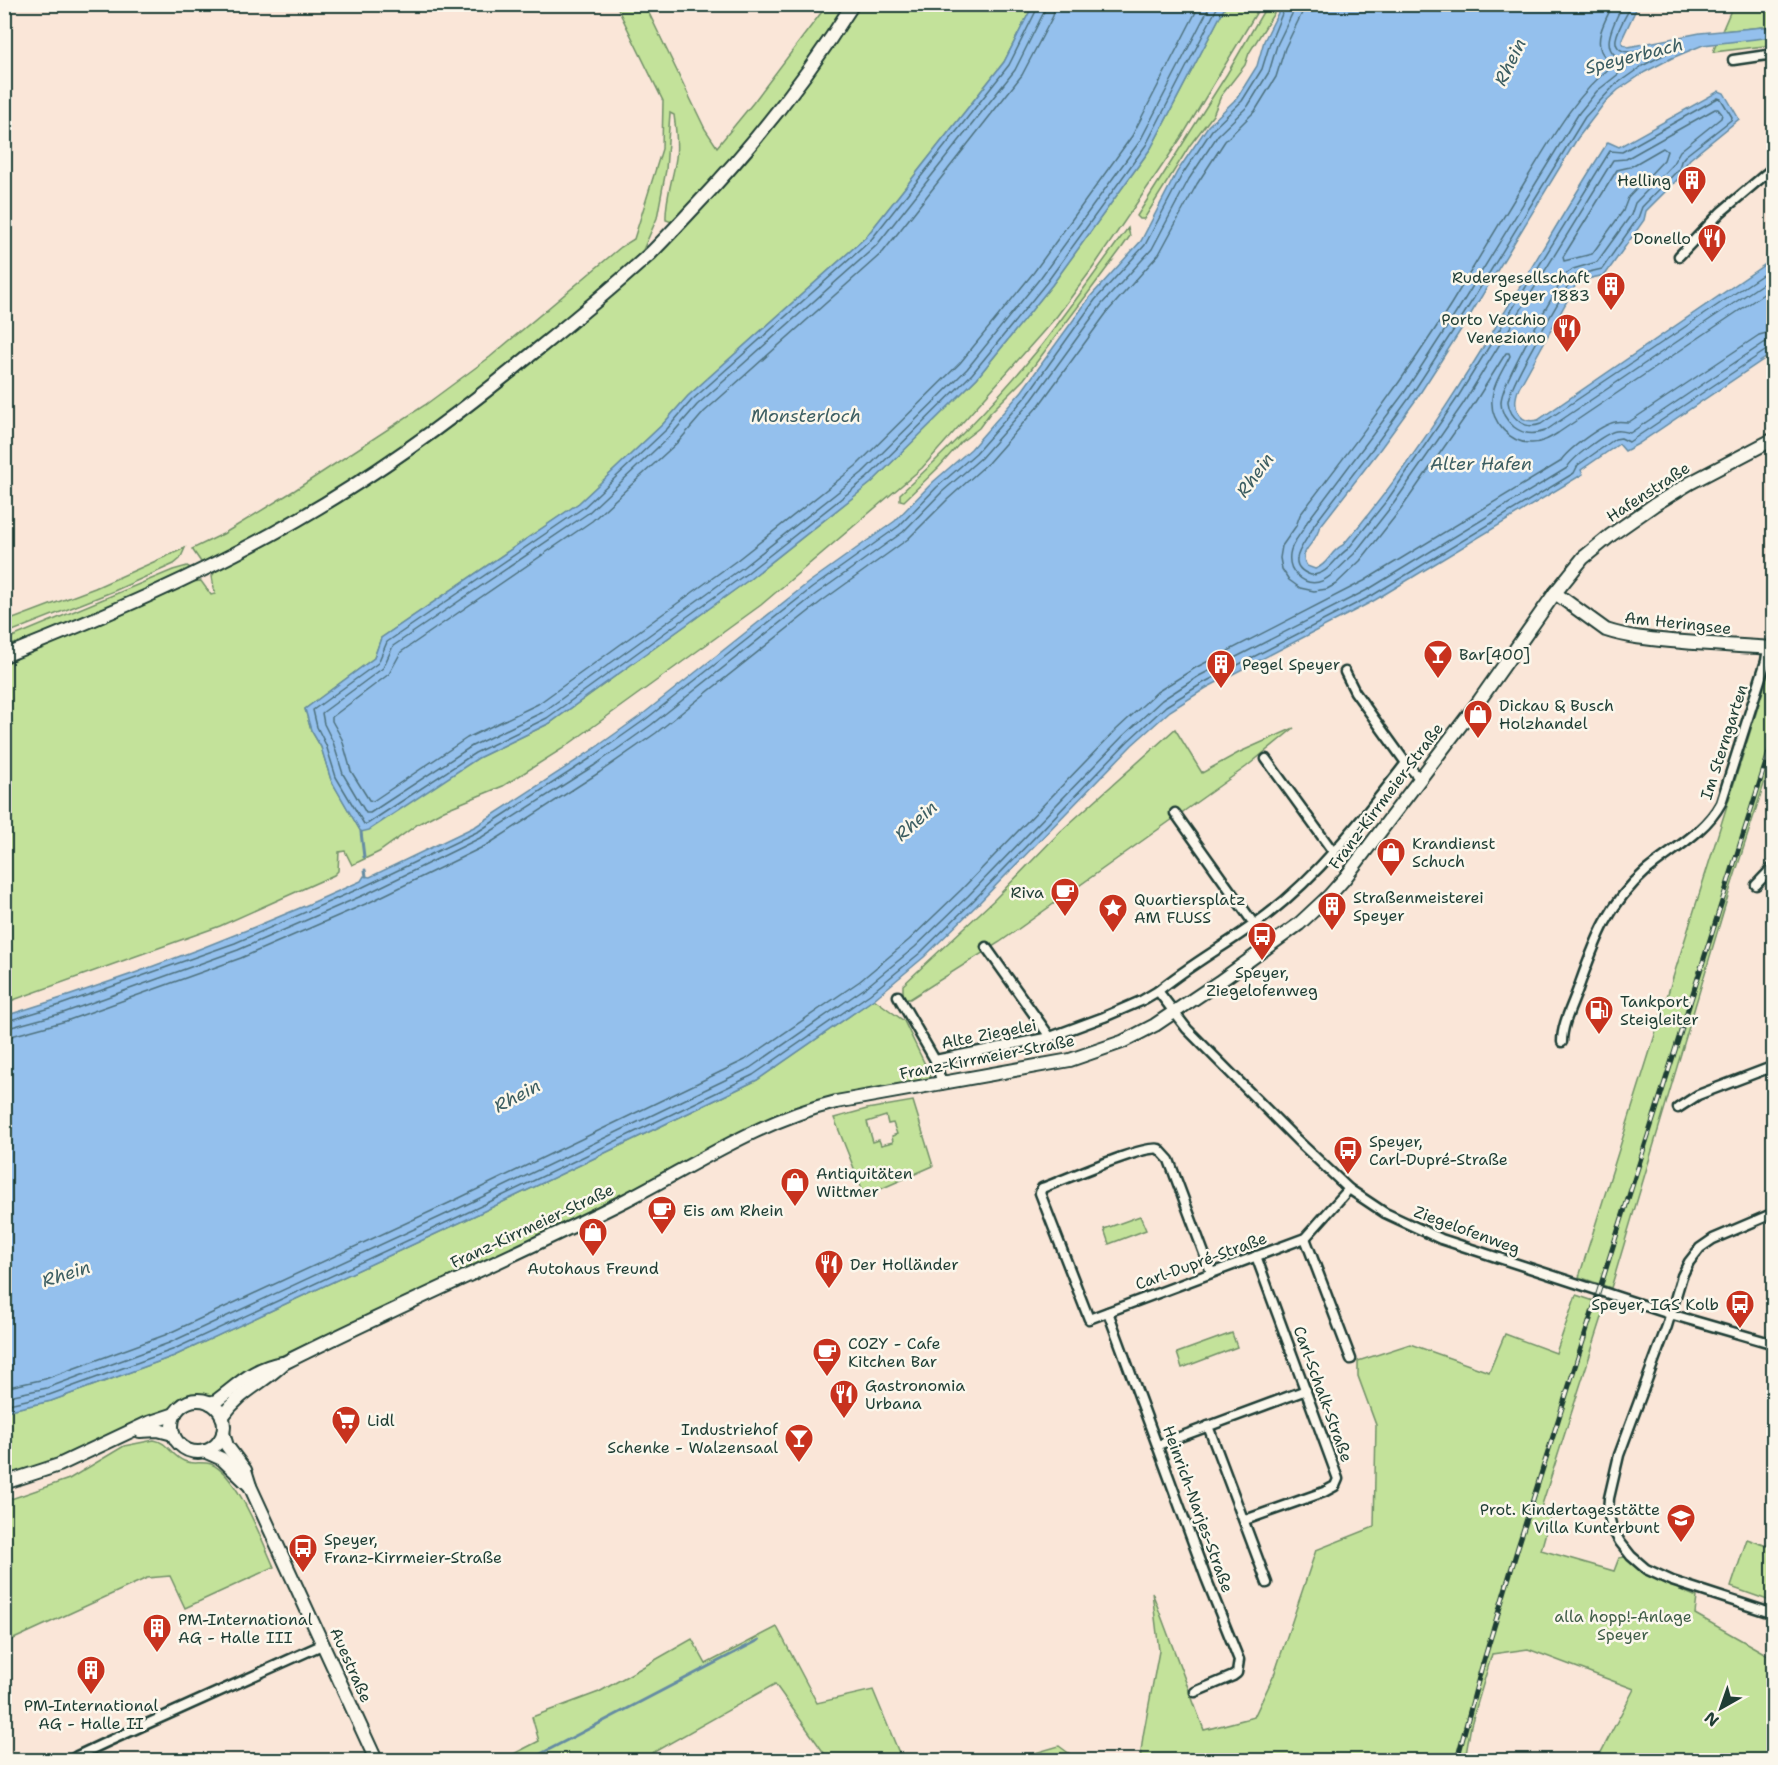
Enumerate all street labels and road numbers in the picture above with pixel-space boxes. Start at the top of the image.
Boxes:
street label: Hafenstraße [1602,457,1694,527]
street label: Am Heringsee [1624,607,1732,639]
street label: Im Sterngarten [1695,681,1753,802]
street label: Franz-Kirrmeier-Straße [1324,719,1448,873]
street label: Alte Ziegelei [940,1014,1038,1054]
street label: Franz-Kirrmeier-Straße [898,1030,1076,1084]
street label: Franz-Kirrmeier-Straße [447,1179,617,1273]
street label: Ziegelofenweg [1411,1201,1523,1259]
street label: Carl-Dupré-Straße [1132,1227,1270,1295]
street label: Carl-Schalk-Straße [1289,1323,1357,1465]
street label: Heinrich-Narjes-Straße [1158,1422,1238,1596]
street label: Auestraße [325,1624,377,1706]

